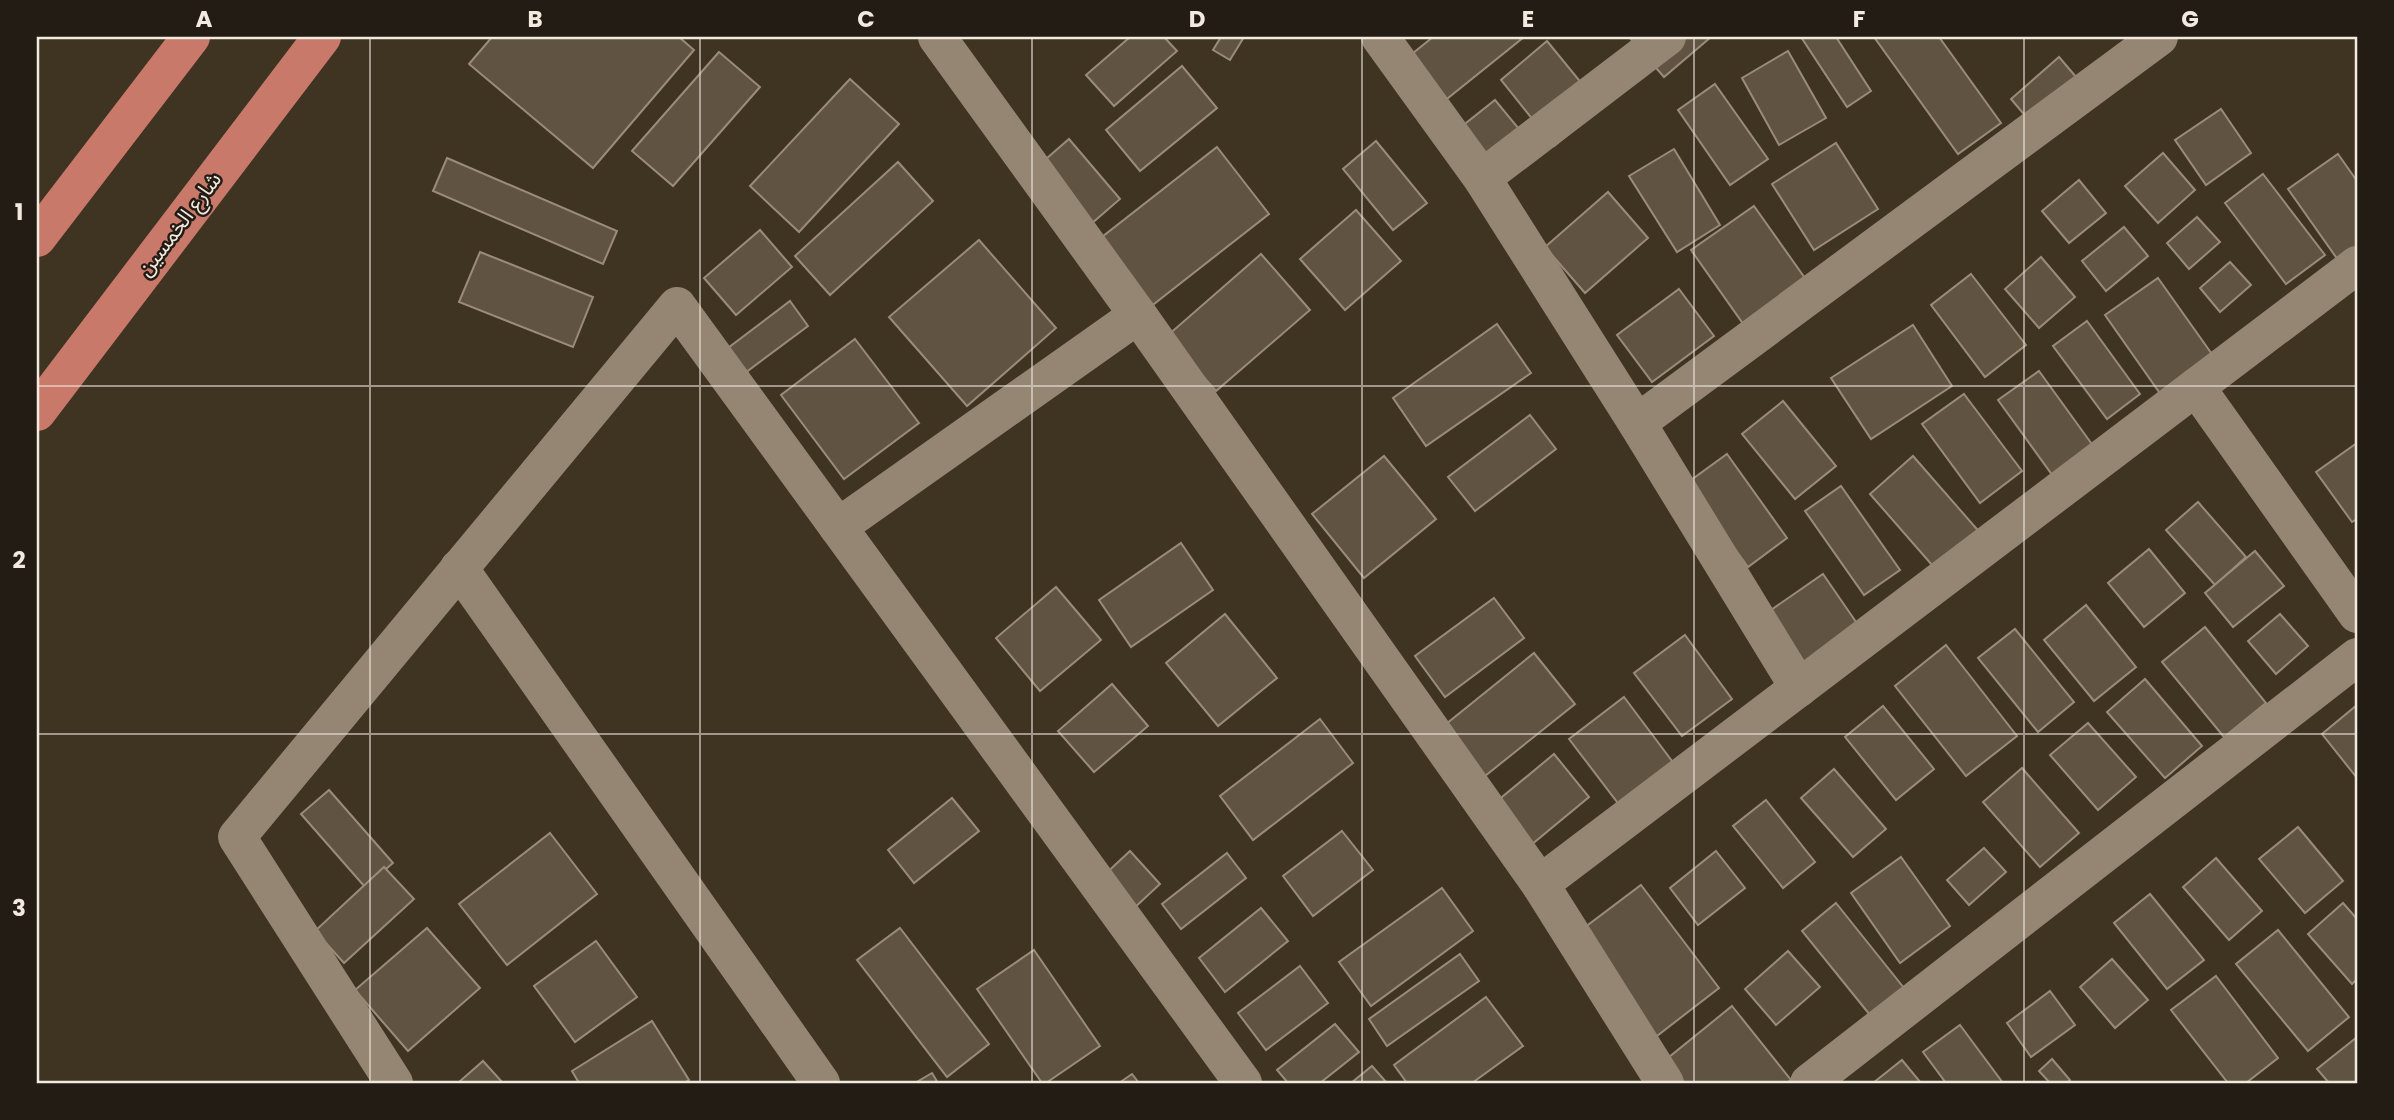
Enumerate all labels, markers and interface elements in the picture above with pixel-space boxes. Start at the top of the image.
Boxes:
text: A [196,3,213,35]
text: B [527,3,543,35]
text: C [857,3,875,35]
text: D [1189,3,1205,35]
text: E [1522,3,1534,35]
text: F [1853,3,1865,35]
text: G [2181,3,2199,35]
street label: شارع الخمسين [130,166,229,283]
text: 1 [15,196,23,228]
text: 2 [12,544,26,576]
text: 3 [12,892,26,924]

